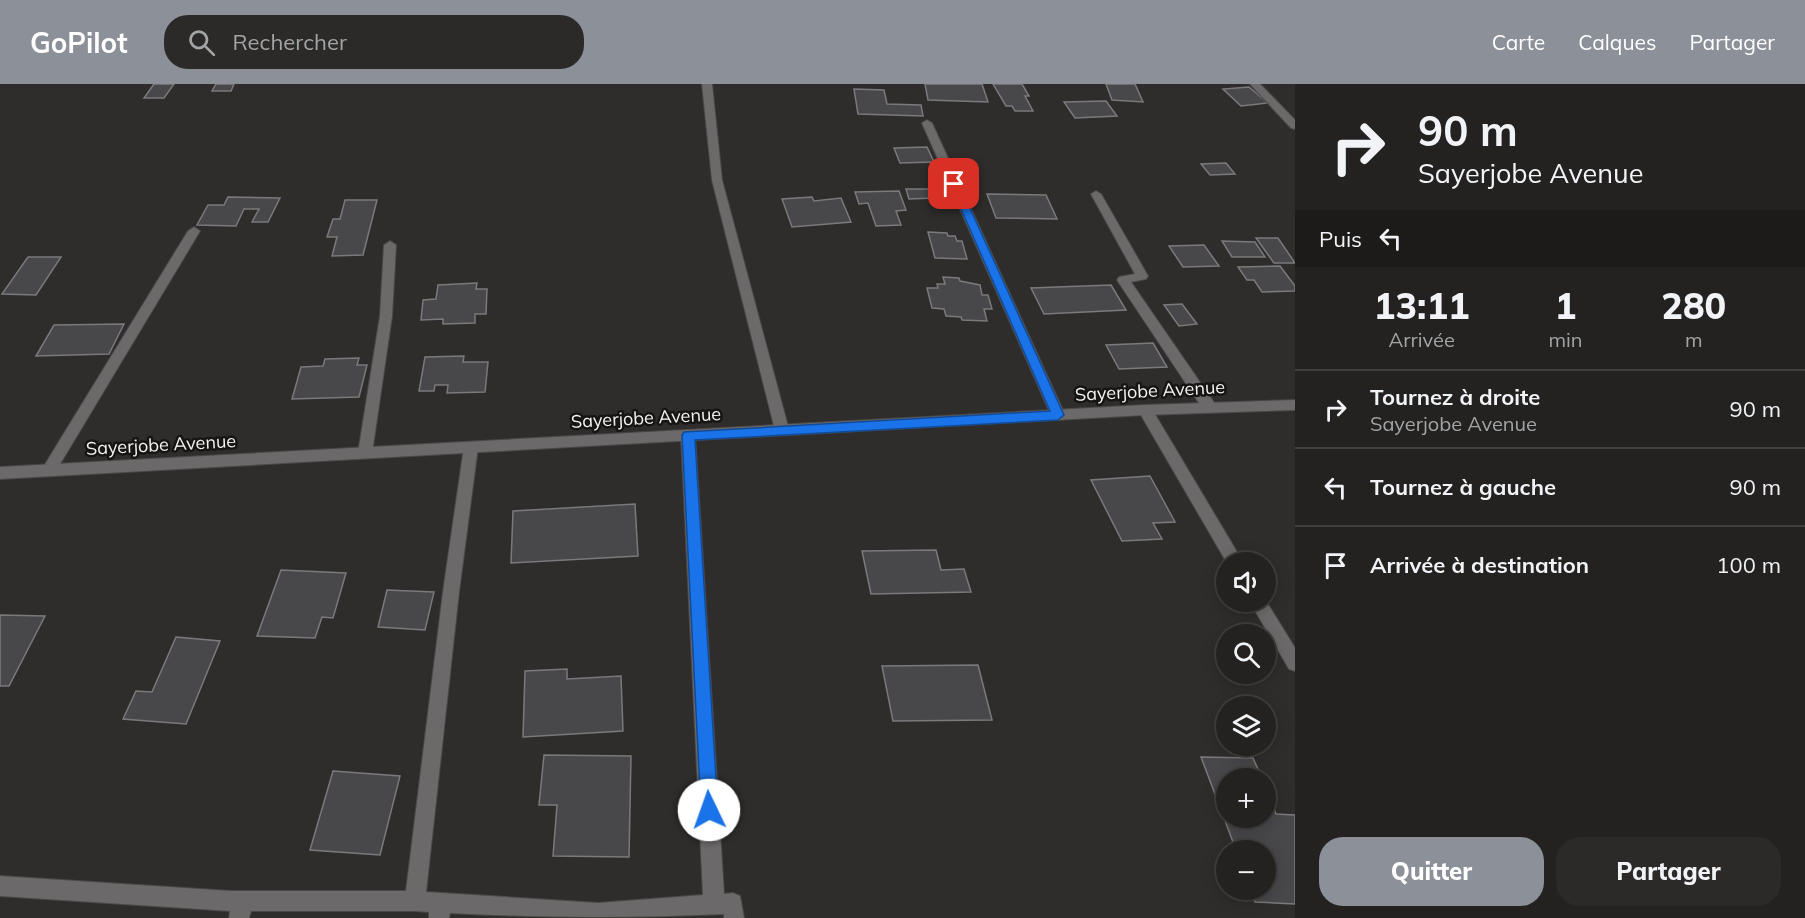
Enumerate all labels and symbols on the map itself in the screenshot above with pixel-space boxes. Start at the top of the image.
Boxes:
pin [928,158,979,209]
street label: Sayerjobe Avenue [1074,375,1226,406]
street label: Sayerjobe Avenue [570,402,722,433]
street label: Sayerjobe Avenue [85,429,237,460]
position arrow [677,778,741,842]

